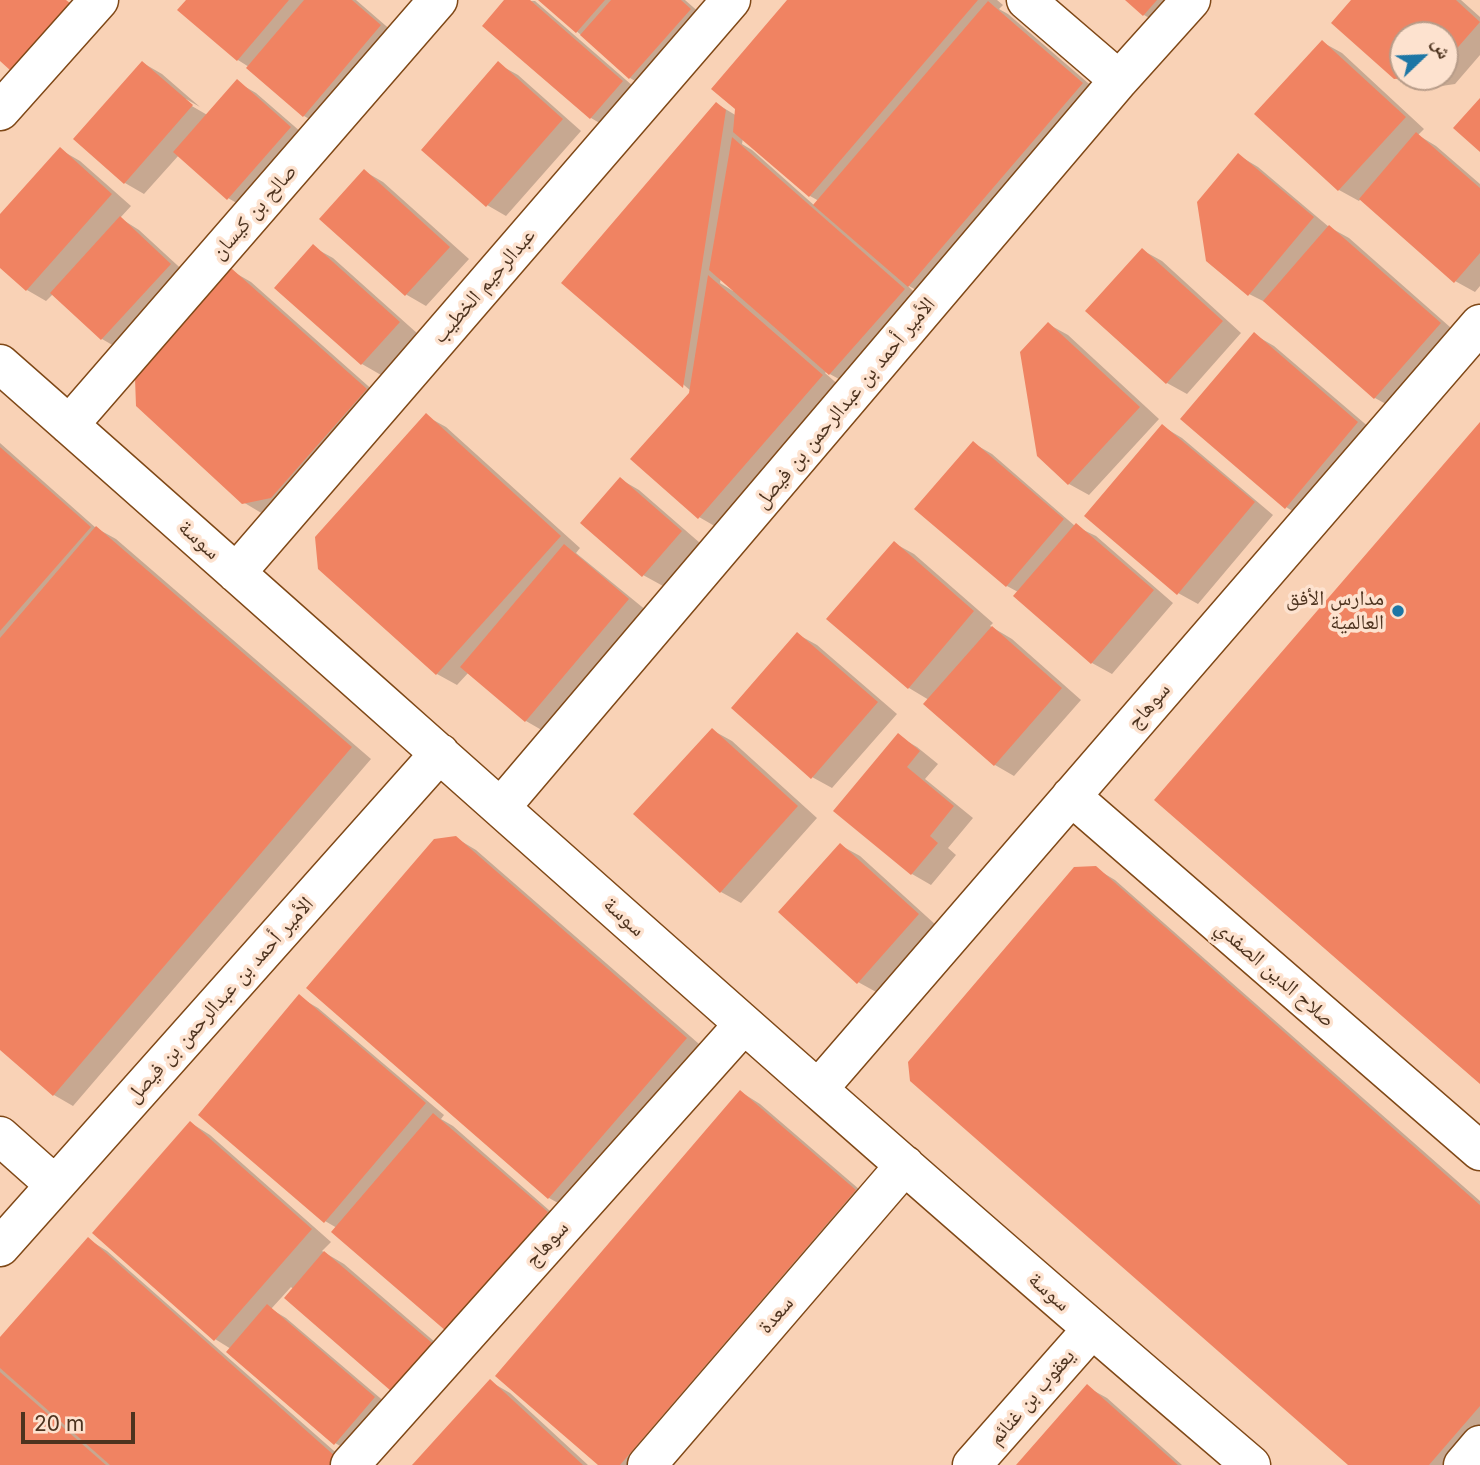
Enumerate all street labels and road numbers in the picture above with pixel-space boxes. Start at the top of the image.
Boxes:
street label: صالح بن كيسان [206,159,302,265]
street label: عبدالرحيم الخطيب [427,223,541,349]
street label: الأمير أحمد بن عبدالرحمن بن فيصل [749,292,941,514]
street label: سوسة [173,515,225,565]
street label: سوهاج [1122,678,1176,734]
street label: الأمير أحمد بن عبدالرحمن بن فيصل [121,892,319,1108]
street label: سوسة [598,892,650,942]
street label: صلاح الدين الصفدي [1210,915,1340,1033]
street label: سوهاج [520,1216,574,1272]
street label: سوسة [1023,1267,1075,1317]
street label: سعدة [753,1291,799,1339]
street label: يعقوب بن غنائم [984,1344,1080,1450]

